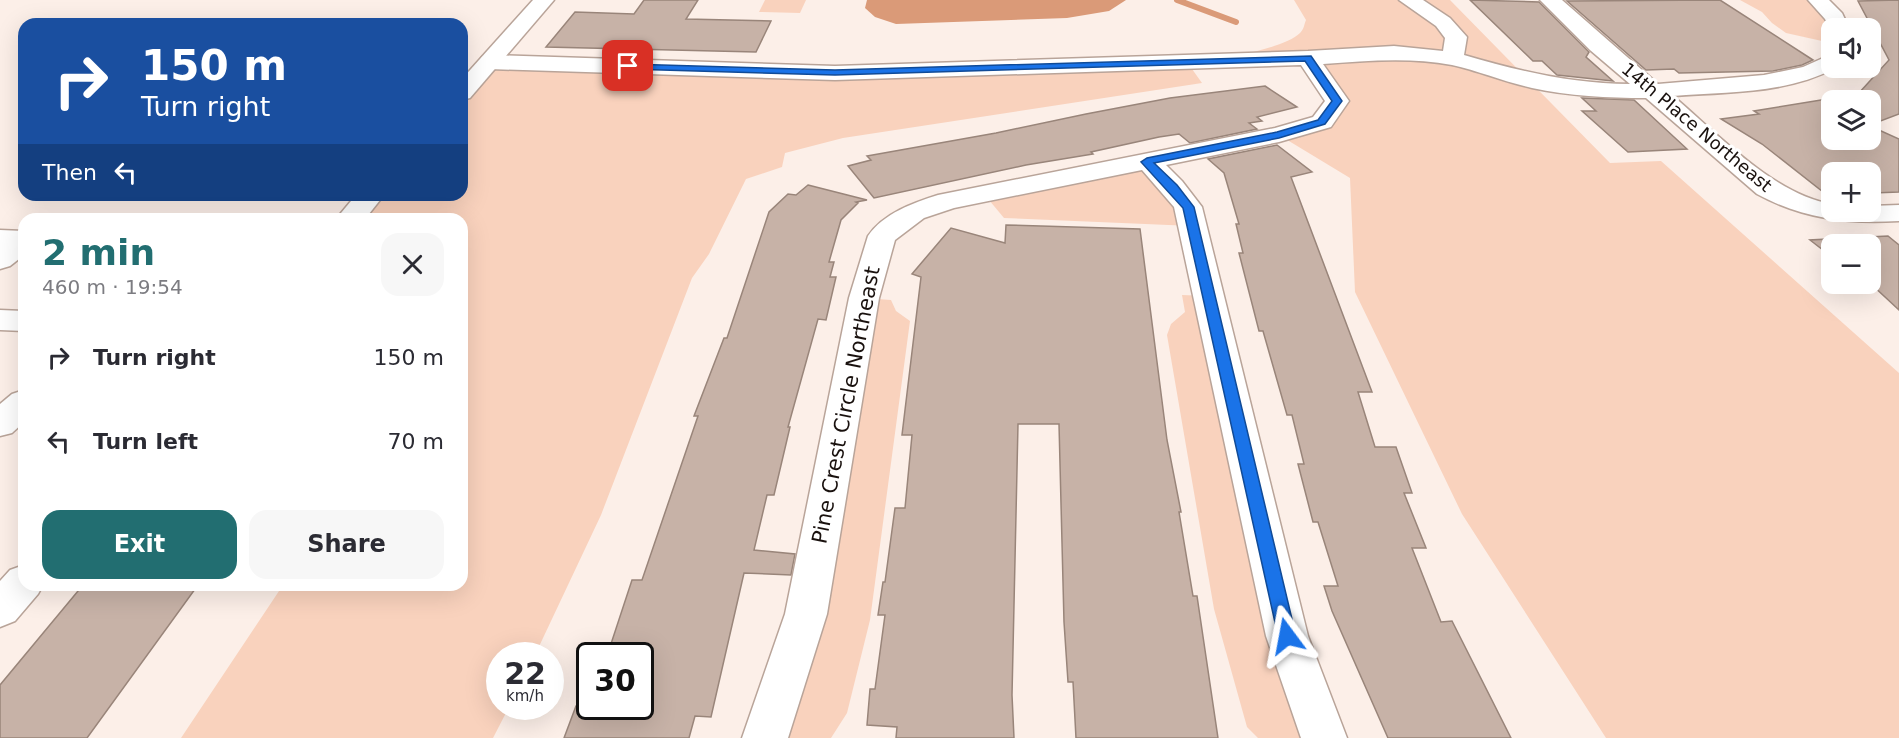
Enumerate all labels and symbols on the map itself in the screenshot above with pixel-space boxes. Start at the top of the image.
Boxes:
pin [602,40,653,91]
street label: 14th Place Northeast [1618,58,1776,196]
street label: Pine Crest Circle Northeast [807,264,885,546]
position arrow [1255,604,1319,668]
speed limit sign: 30 [576,642,654,720]

